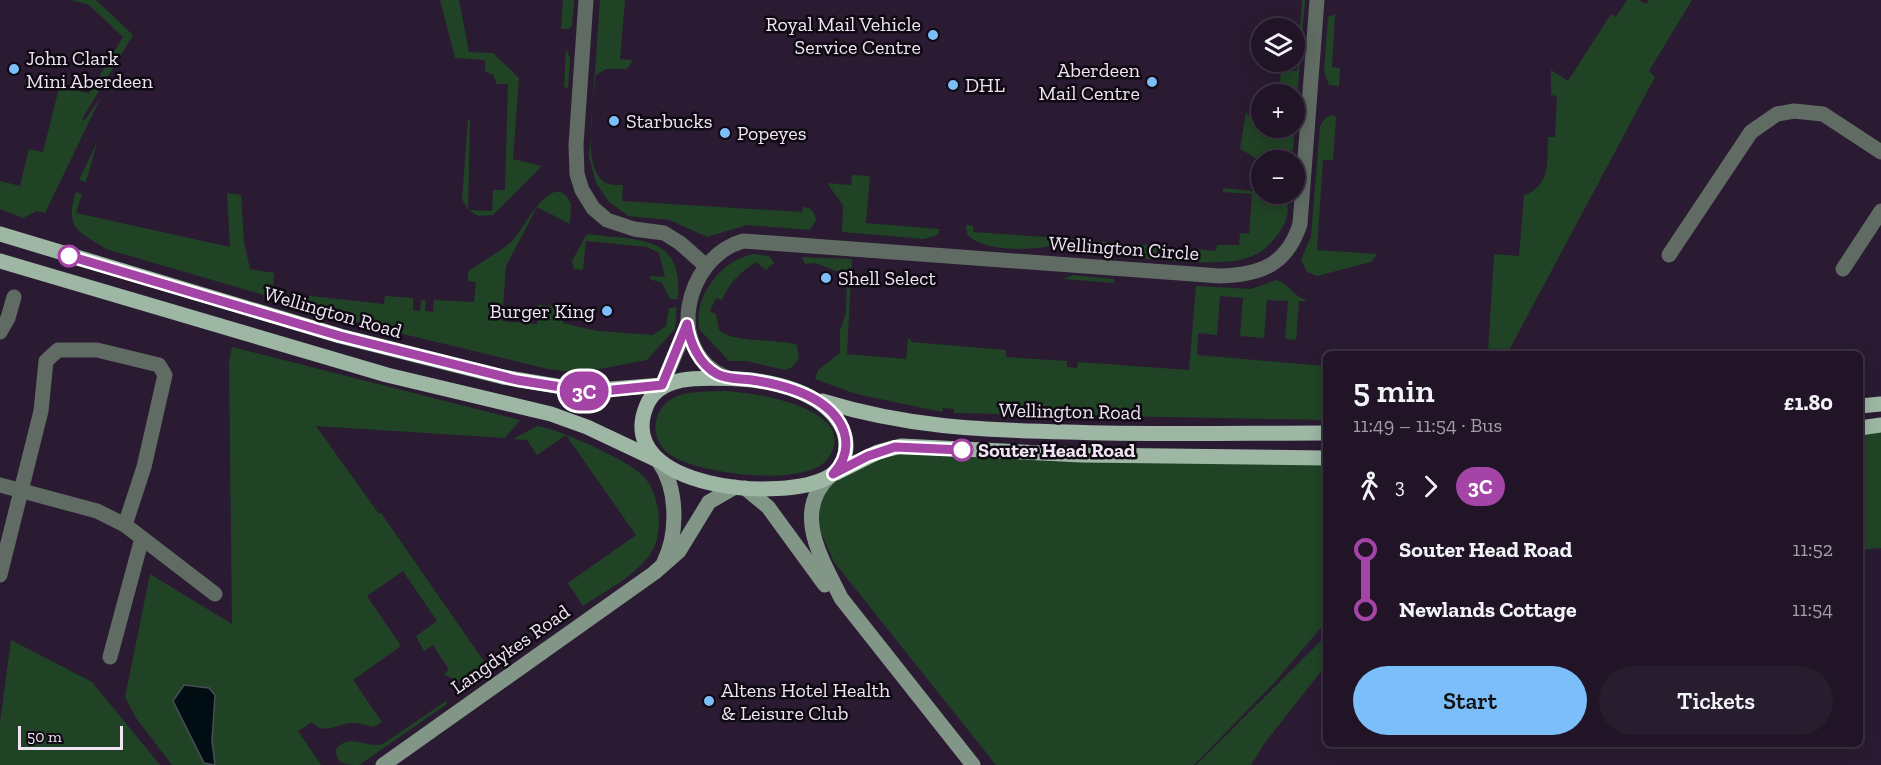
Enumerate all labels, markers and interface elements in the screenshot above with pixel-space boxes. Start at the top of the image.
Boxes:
place label: Royal Mail Vehicle Service Centre [766,12,921,59]
map controls [1251,18,1305,204]
button: layers [1251,18,1305,72]
marker: Royal Mail Vehicle Service Centre [926,28,940,42]
place label: John Clark Mini Aberdeen [26,46,153,93]
place label: Aberdeen Mail Centre [1038,58,1141,105]
marker: John Clark Mini Aberdeen [7,62,21,76]
place label: DHL [965,73,1005,97]
marker: Aberdeen Mail Centre [1145,75,1159,89]
marker: DHL [946,78,960,92]
button: + [1251,84,1305,138]
place label: Starbucks [626,109,712,133]
marker: Starbucks [607,114,621,128]
place label: Popeyes [737,121,806,145]
marker: Popeyes [718,126,732,140]
button: − [1251,150,1305,204]
street label: Wellington Circle [1048,231,1200,265]
unlabelled marker [58,245,80,267]
place label: Shell Select [838,266,936,290]
marker: Shell Select [819,271,833,285]
street label: Wellington Road [261,281,405,343]
place label: Burger King [489,299,595,323]
marker: Burger King [600,304,614,318]
text: 5 min [1353,371,1434,410]
line badge: 3C [557,372,611,410]
text: 3C [572,379,596,404]
text: £1.80 [1784,389,1833,416]
street label: Wellington Road [999,398,1141,424]
text: 11:49 – 11:54 · Bus [1353,413,1502,437]
place label: Souter Head Road [978,438,1136,462]
marker: Souter Head Road [951,439,973,461]
icon: walk [1353,470,1386,503]
icon: forward [1414,470,1447,503]
text: 3 [1395,474,1405,498]
text: 3C [1468,474,1493,499]
text: Souter Head Road [1399,536,1572,563]
text: 11:52 [1793,537,1833,561]
text: Newlands Cottage [1399,596,1577,623]
text: 11:54 [1792,597,1833,621]
street label: Langdykes Road [446,599,574,699]
button: Start [1353,666,1587,735]
button: Tickets [1599,666,1833,735]
place label: Altens Hotel Health & Leisure Club [721,678,891,725]
marker: Altens Hotel Health & Leisure Club [702,694,716,708]
scale bar [18,723,123,750]
text: 50 m [27,727,62,746]

